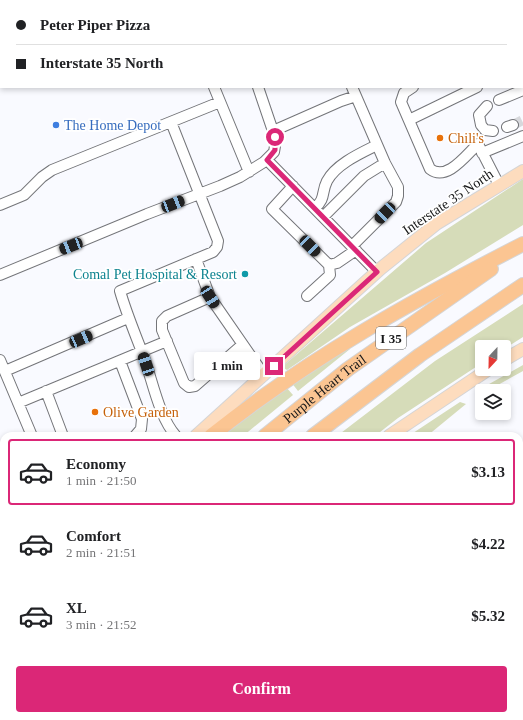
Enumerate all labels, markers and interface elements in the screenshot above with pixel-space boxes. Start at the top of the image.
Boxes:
text: Peter Piper Pizza [40,17,150,33]
text: Interstate 35 North [40,55,163,71]
place label: The Home Depot [64,118,161,133]
marker: The Home Depot [51,120,61,130]
route start [266,128,284,146]
place label: Chili's [448,131,484,146]
marker: Chili's [435,133,445,143]
street label: Interstate 35 North [400,166,496,238]
car [160,194,186,214]
car [372,200,398,226]
car [297,233,323,259]
car [58,236,84,256]
place label: Comal Pet Hospital & Resort [73,267,237,282]
marker: Comal Pet Hospital & Resort [240,269,250,279]
car [198,284,222,310]
road number: I 35 [376,327,406,349]
car [68,329,94,349]
north arrow [475,340,511,376]
map controls [475,340,511,420]
car [136,351,156,377]
street label: Purple Heart Trail [280,351,369,426]
callout: 1 min [194,352,260,380]
route end [265,357,283,375]
text: 1 min [211,358,243,373]
button: layers [475,384,511,420]
place label: Olive Garden [103,405,179,420]
marker: Olive Garden [90,407,100,417]
icon: car [18,454,54,490]
text: Economy [66,456,126,472]
text: $3.13 [471,464,505,480]
text: 1 min · 21:50 [66,473,136,488]
icon: car [18,526,54,562]
text: Comfort [66,528,121,544]
text: $4.22 [471,536,505,552]
text: 2 min · 21:51 [66,545,136,560]
icon: car [18,598,54,634]
text: XL [66,600,87,616]
text: $5.32 [471,608,505,624]
text: 3 min · 21:52 [66,617,136,632]
button: Confirm [16,666,507,712]

